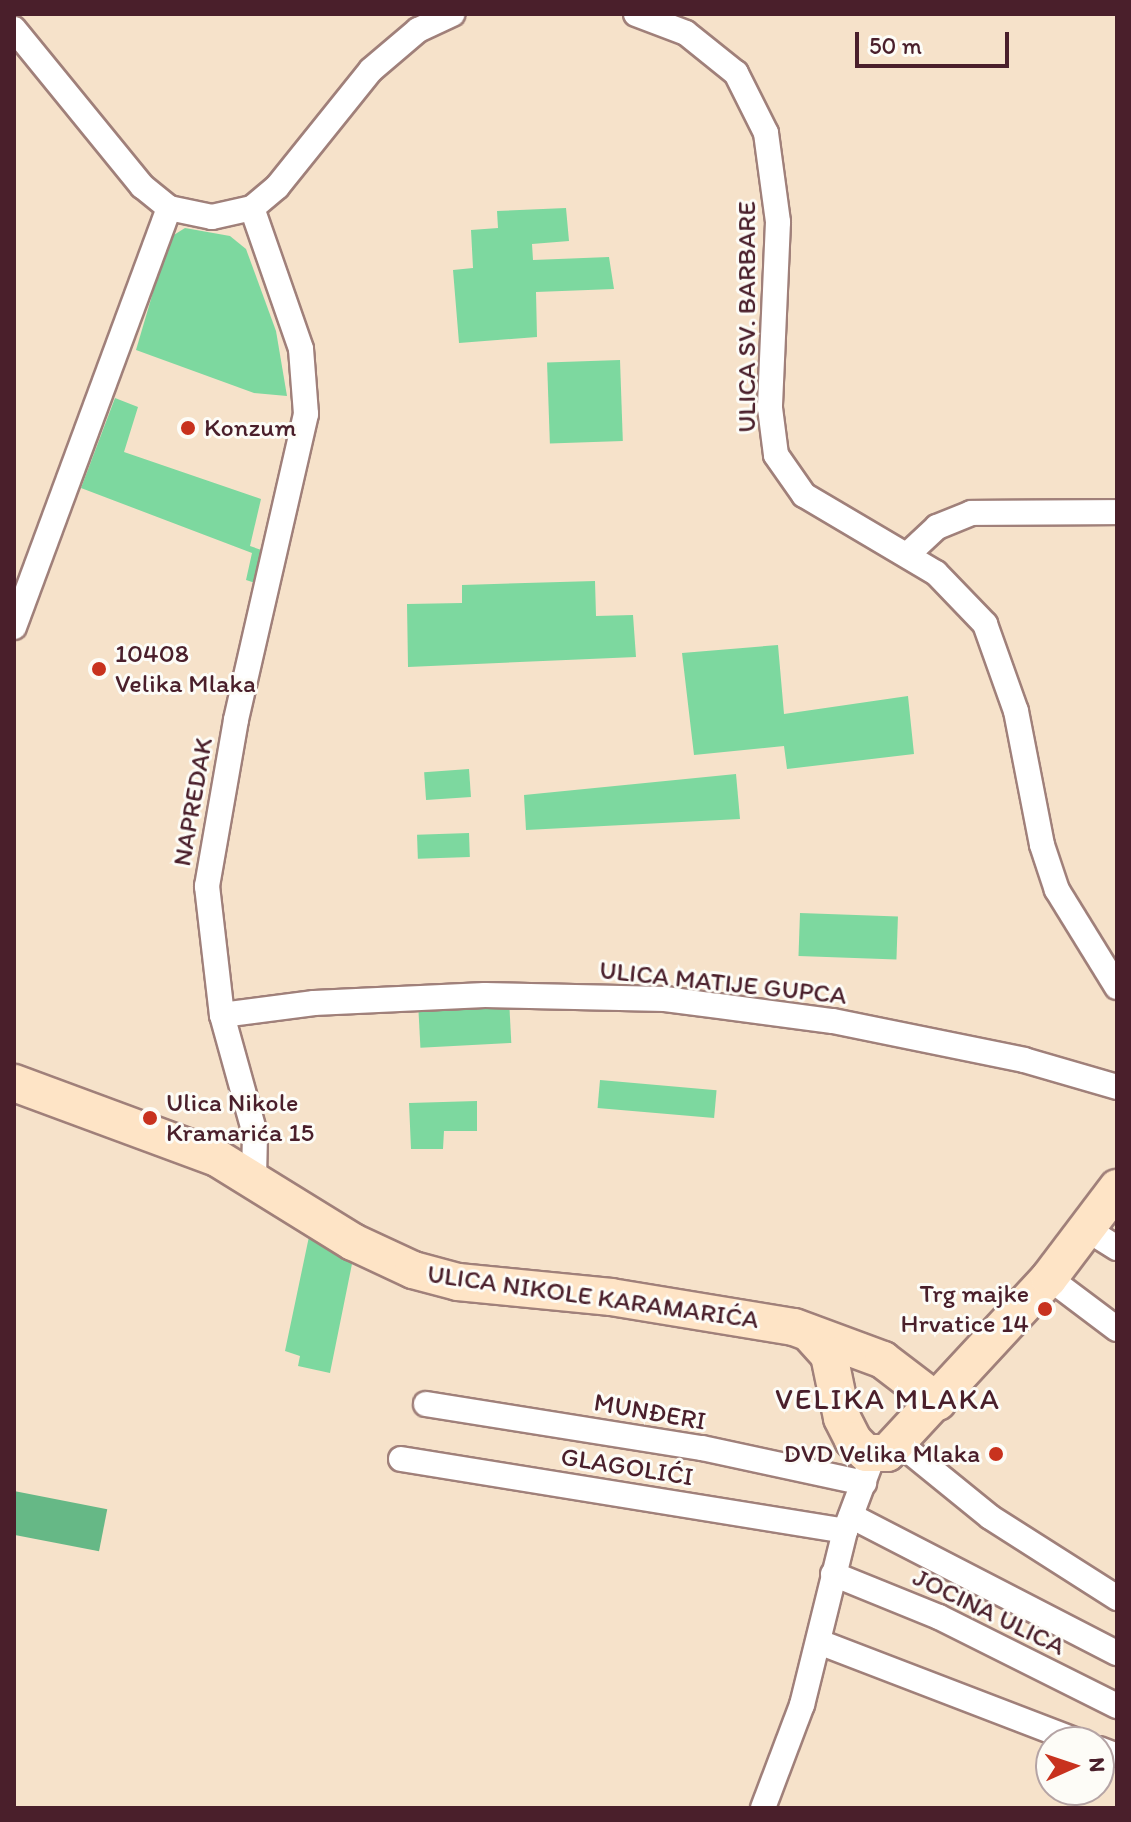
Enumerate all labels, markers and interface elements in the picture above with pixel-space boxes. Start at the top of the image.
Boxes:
scale bar [859,16,1013,66]
text: 50 m [869,31,922,60]
street label: ULICA SV. BARBARE [731,201,763,433]
place label: Konzum [204,412,296,444]
marker: Konzum [179,419,197,437]
place label: 10408 Velika Mlaka [115,638,256,700]
marker: 10408 Velika Mlaka [90,660,108,678]
street label: NAPREDAK [166,735,220,869]
street label: ULICA MATIJE GUPCA [596,954,850,1012]
place label: Ulica Nikole Kramarića 15 [166,1087,314,1148]
marker: Ulica Nikole Kramarića 15 [141,1109,159,1127]
street label: ULICA NIKOLE KARAMARIĆA [426,1258,760,1336]
place label: Trg majke Hrvatice 14 [900,1278,1029,1340]
marker: Trg majke Hrvatice 14 [1036,1300,1054,1318]
district label: VELIKA MLAKA [777,1381,999,1417]
street label: MUNĐERI [592,1387,708,1437]
place label: DVD Velika Mlaka [784,1438,980,1470]
street label: GLAGOLIĆI [559,1441,695,1493]
marker: DVD Velika Mlaka [987,1445,1005,1463]
street label: JOCINA ULICA [908,1562,1070,1662]
north arrow [1035,1726,1115,1806]
text: N [1084,1757,1111,1773]

